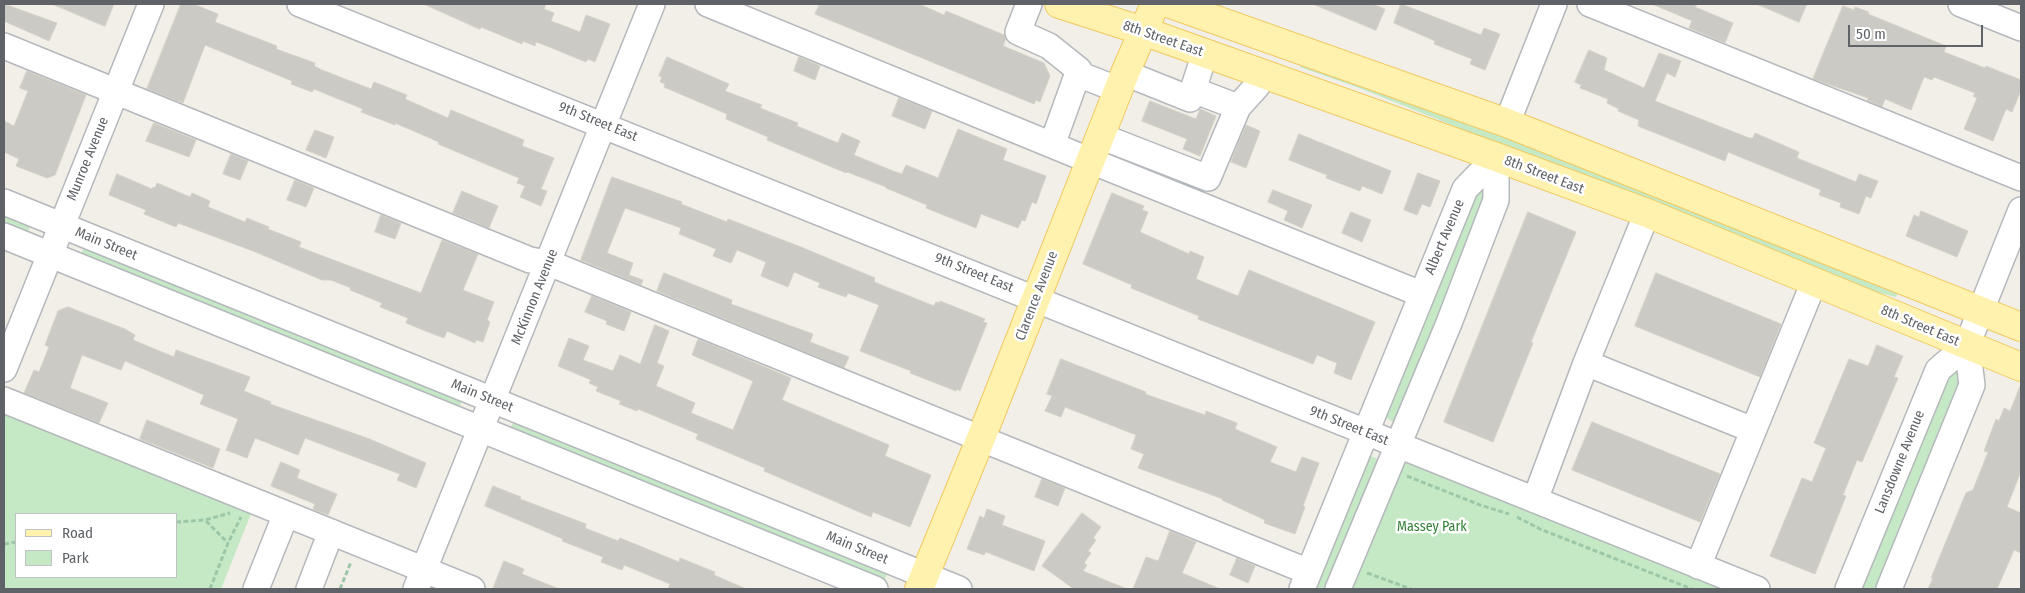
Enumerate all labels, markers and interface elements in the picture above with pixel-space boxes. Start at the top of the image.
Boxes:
scale bar [1850,15,1985,47]
street label: 8th Street East [1121,17,1205,61]
text: 50 m [1856,25,1886,43]
street label: 9th Street East [556,99,640,145]
street label: Munroe Avenue [64,115,112,203]
street label: 8th Street East [1502,152,1586,198]
street label: Albert Avenue [1422,197,1468,277]
street label: Main Street [73,224,139,264]
street label: McKinnon Avenue [508,247,562,347]
street label: Clarence Avenue [1012,249,1062,343]
street label: 9th Street East [932,250,1016,296]
street label: 8th Street East [1878,302,1962,350]
street label: Main Street [449,376,515,416]
street label: 9th Street East [1307,403,1391,449]
street label: Lansdowne Avenue [1872,408,1928,516]
legend [15,513,178,578]
park label: Massey Park [1397,519,1467,535]
text: Road [62,524,93,542]
street label: Main Street [824,528,890,568]
text: Park [62,549,89,567]

